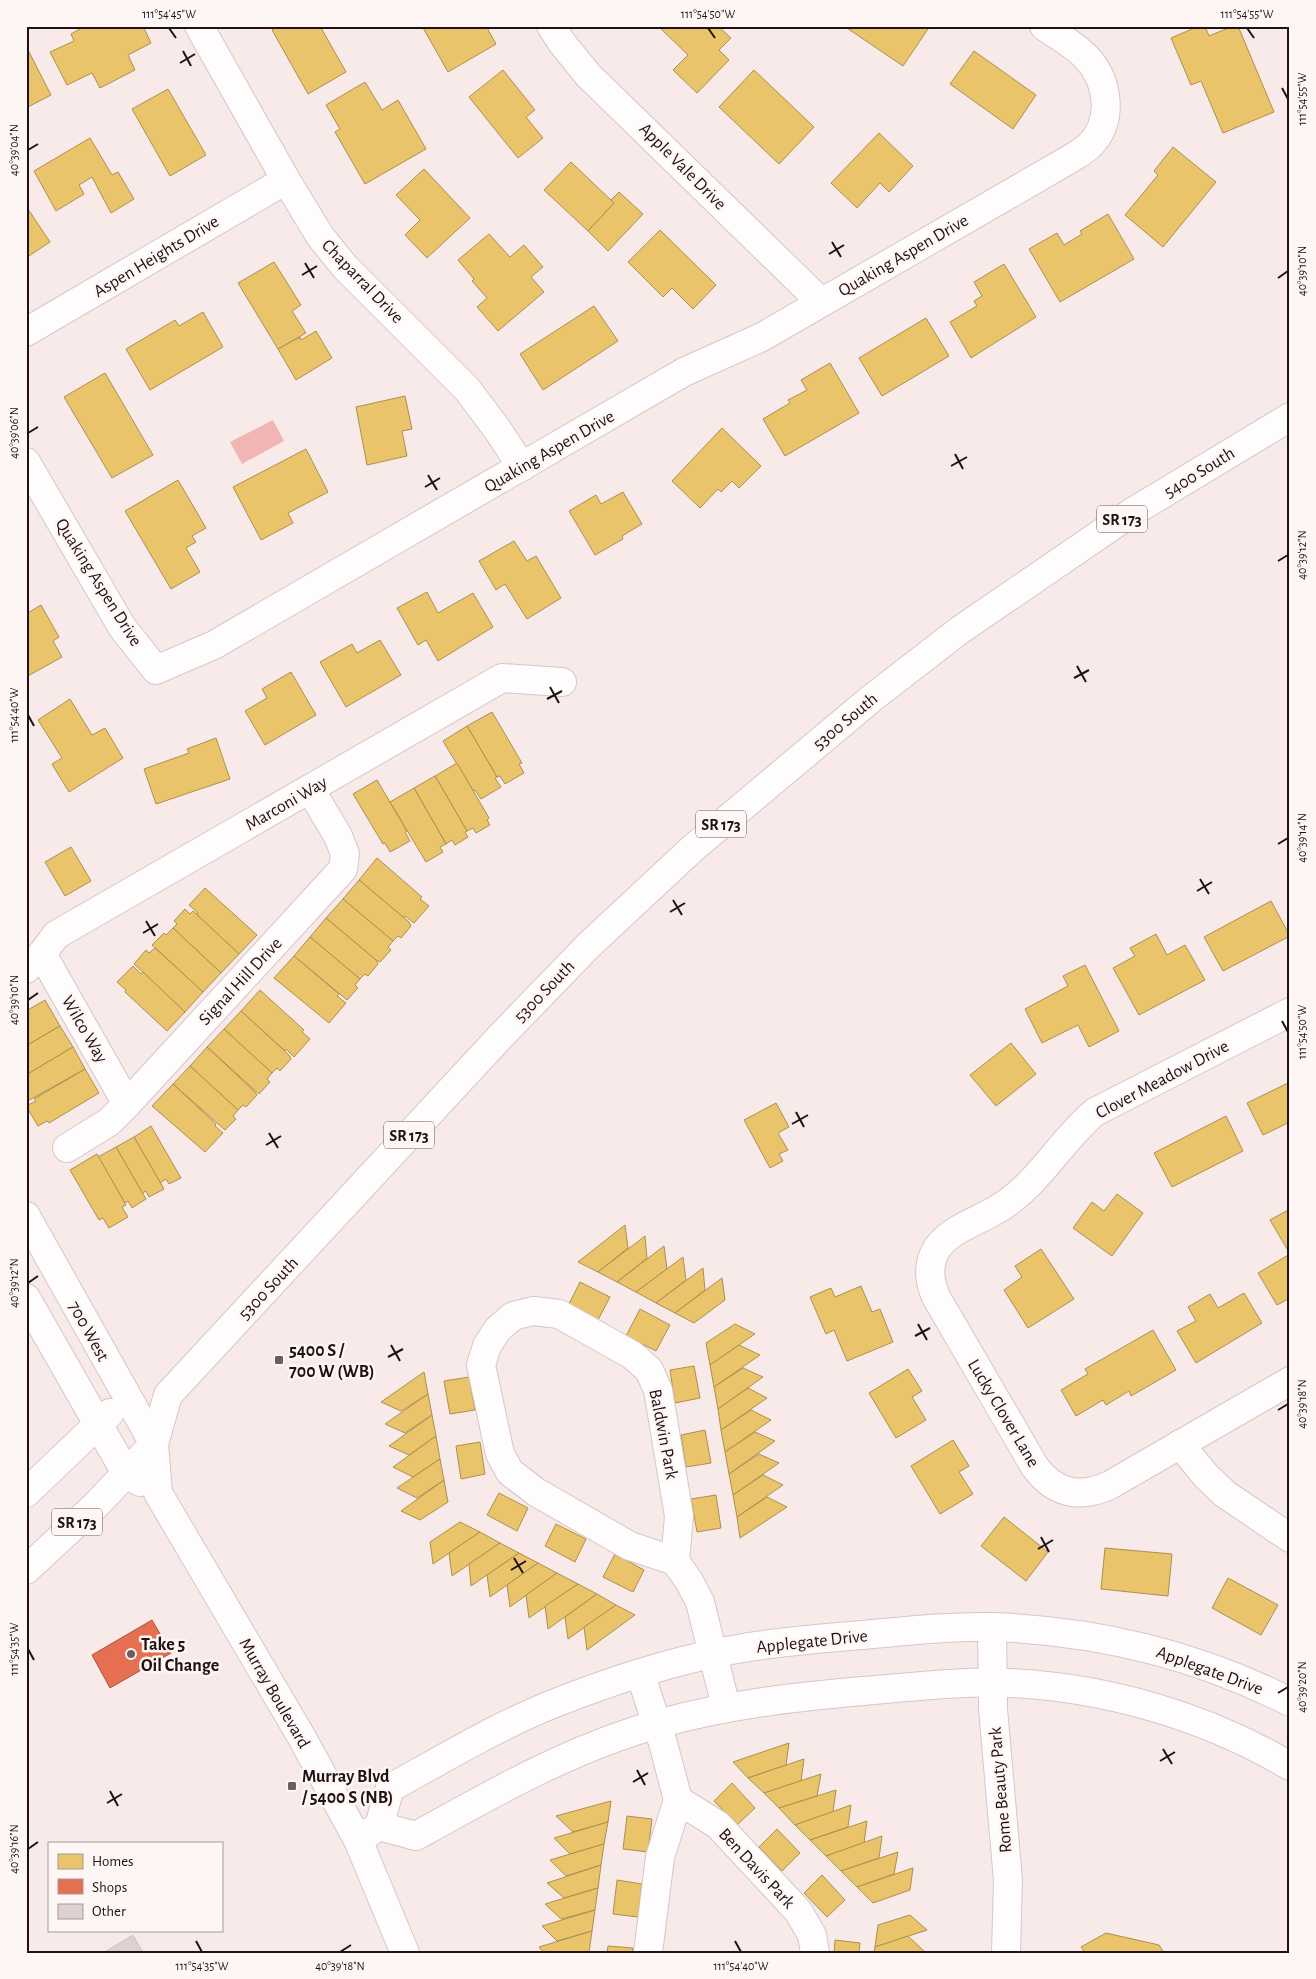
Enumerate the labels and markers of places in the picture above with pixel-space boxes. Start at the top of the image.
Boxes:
place label: 5400 S / 700 W (WB) [289,1342,375,1381]
marker: 5400 S / 700 W (WB) [273,1354,285,1366]
place label: Take 5 Oil Change [141,1636,219,1675]
marker: Take 5 Oil Change [125,1648,137,1660]
place label: Murray Blvd / 5400 S (NB) [301,1768,393,1807]
marker: Murray Blvd / 5400 S (NB) [286,1780,298,1792]

